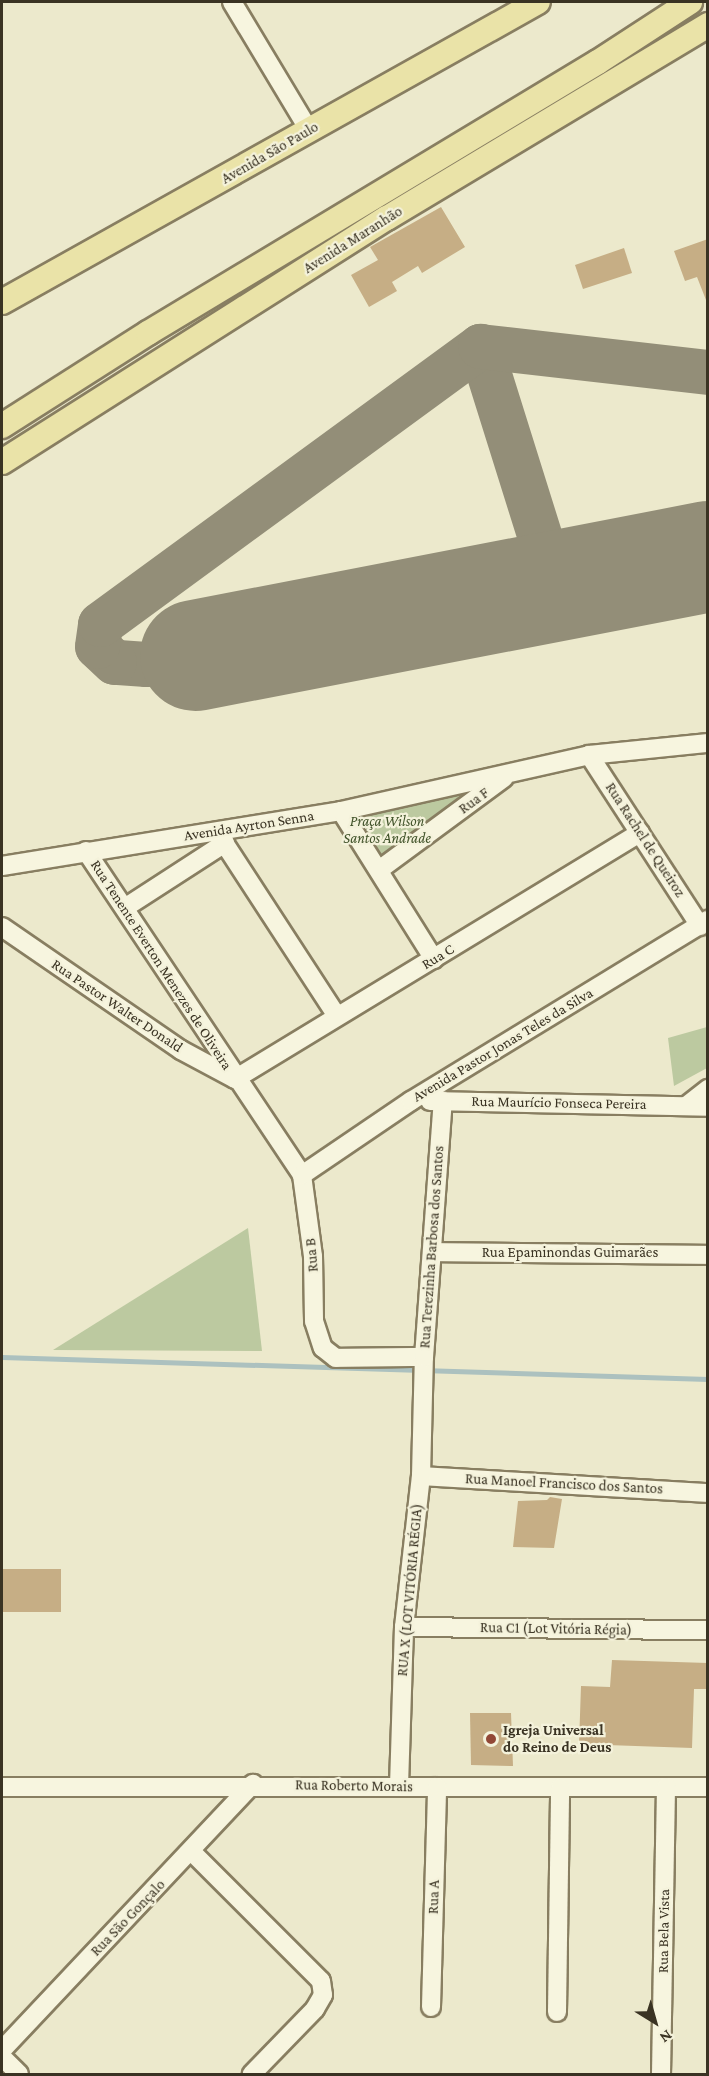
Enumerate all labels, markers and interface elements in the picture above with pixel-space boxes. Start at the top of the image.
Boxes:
street label: Avenida São Paulo [218,118,322,188]
street label: Avenida Maranhão [300,202,406,278]
street label: Rua Rachel de Queiroz [601,779,689,901]
street label: Rua F [455,784,493,818]
street label: Avenida Ayrton Senna [183,807,315,845]
park label: Praça Wilson Santos Andrade [343,812,431,847]
street label: Rua Tenente Everton Menezes de Oliveira [86,857,236,1073]
street label: Rua C [418,940,458,974]
street label: Rua Pastor Walter Donald [48,955,186,1057]
street label: Avenida Pastor Jonas Teles da Silva [410,984,596,1106]
street label: Rua Maurício Fonseca Pereira [471,1092,647,1114]
street label: Rua Terezinha Barbosa dos Santos [416,1145,448,1349]
street label: Rua B [302,1237,322,1273]
street label: Rua Epaminondas Guimarães [482,1244,658,1262]
street label: Rua Manoel Francisco dos Santos [465,1470,663,1498]
street label: RUA X (LOT VITÓRIA RÉGIA) [393,1503,427,1677]
street label: Rua C1 (Lot Vitória Régia) [480,1619,632,1639]
place label: Igreja Universal do Reino de Deus [503,1721,611,1756]
marker: Igreja Universal do Reino de Deus [484,1732,498,1746]
street label: Rua Roberto Morais [295,1776,413,1796]
street label: Rua São Gonçalo [87,1876,169,1960]
street label: Rua A [424,1880,444,1914]
street label: Rua Bela Vista [654,1889,674,1973]
north arrow [625,1992,685,2052]
text: N [657,2027,676,2047]

